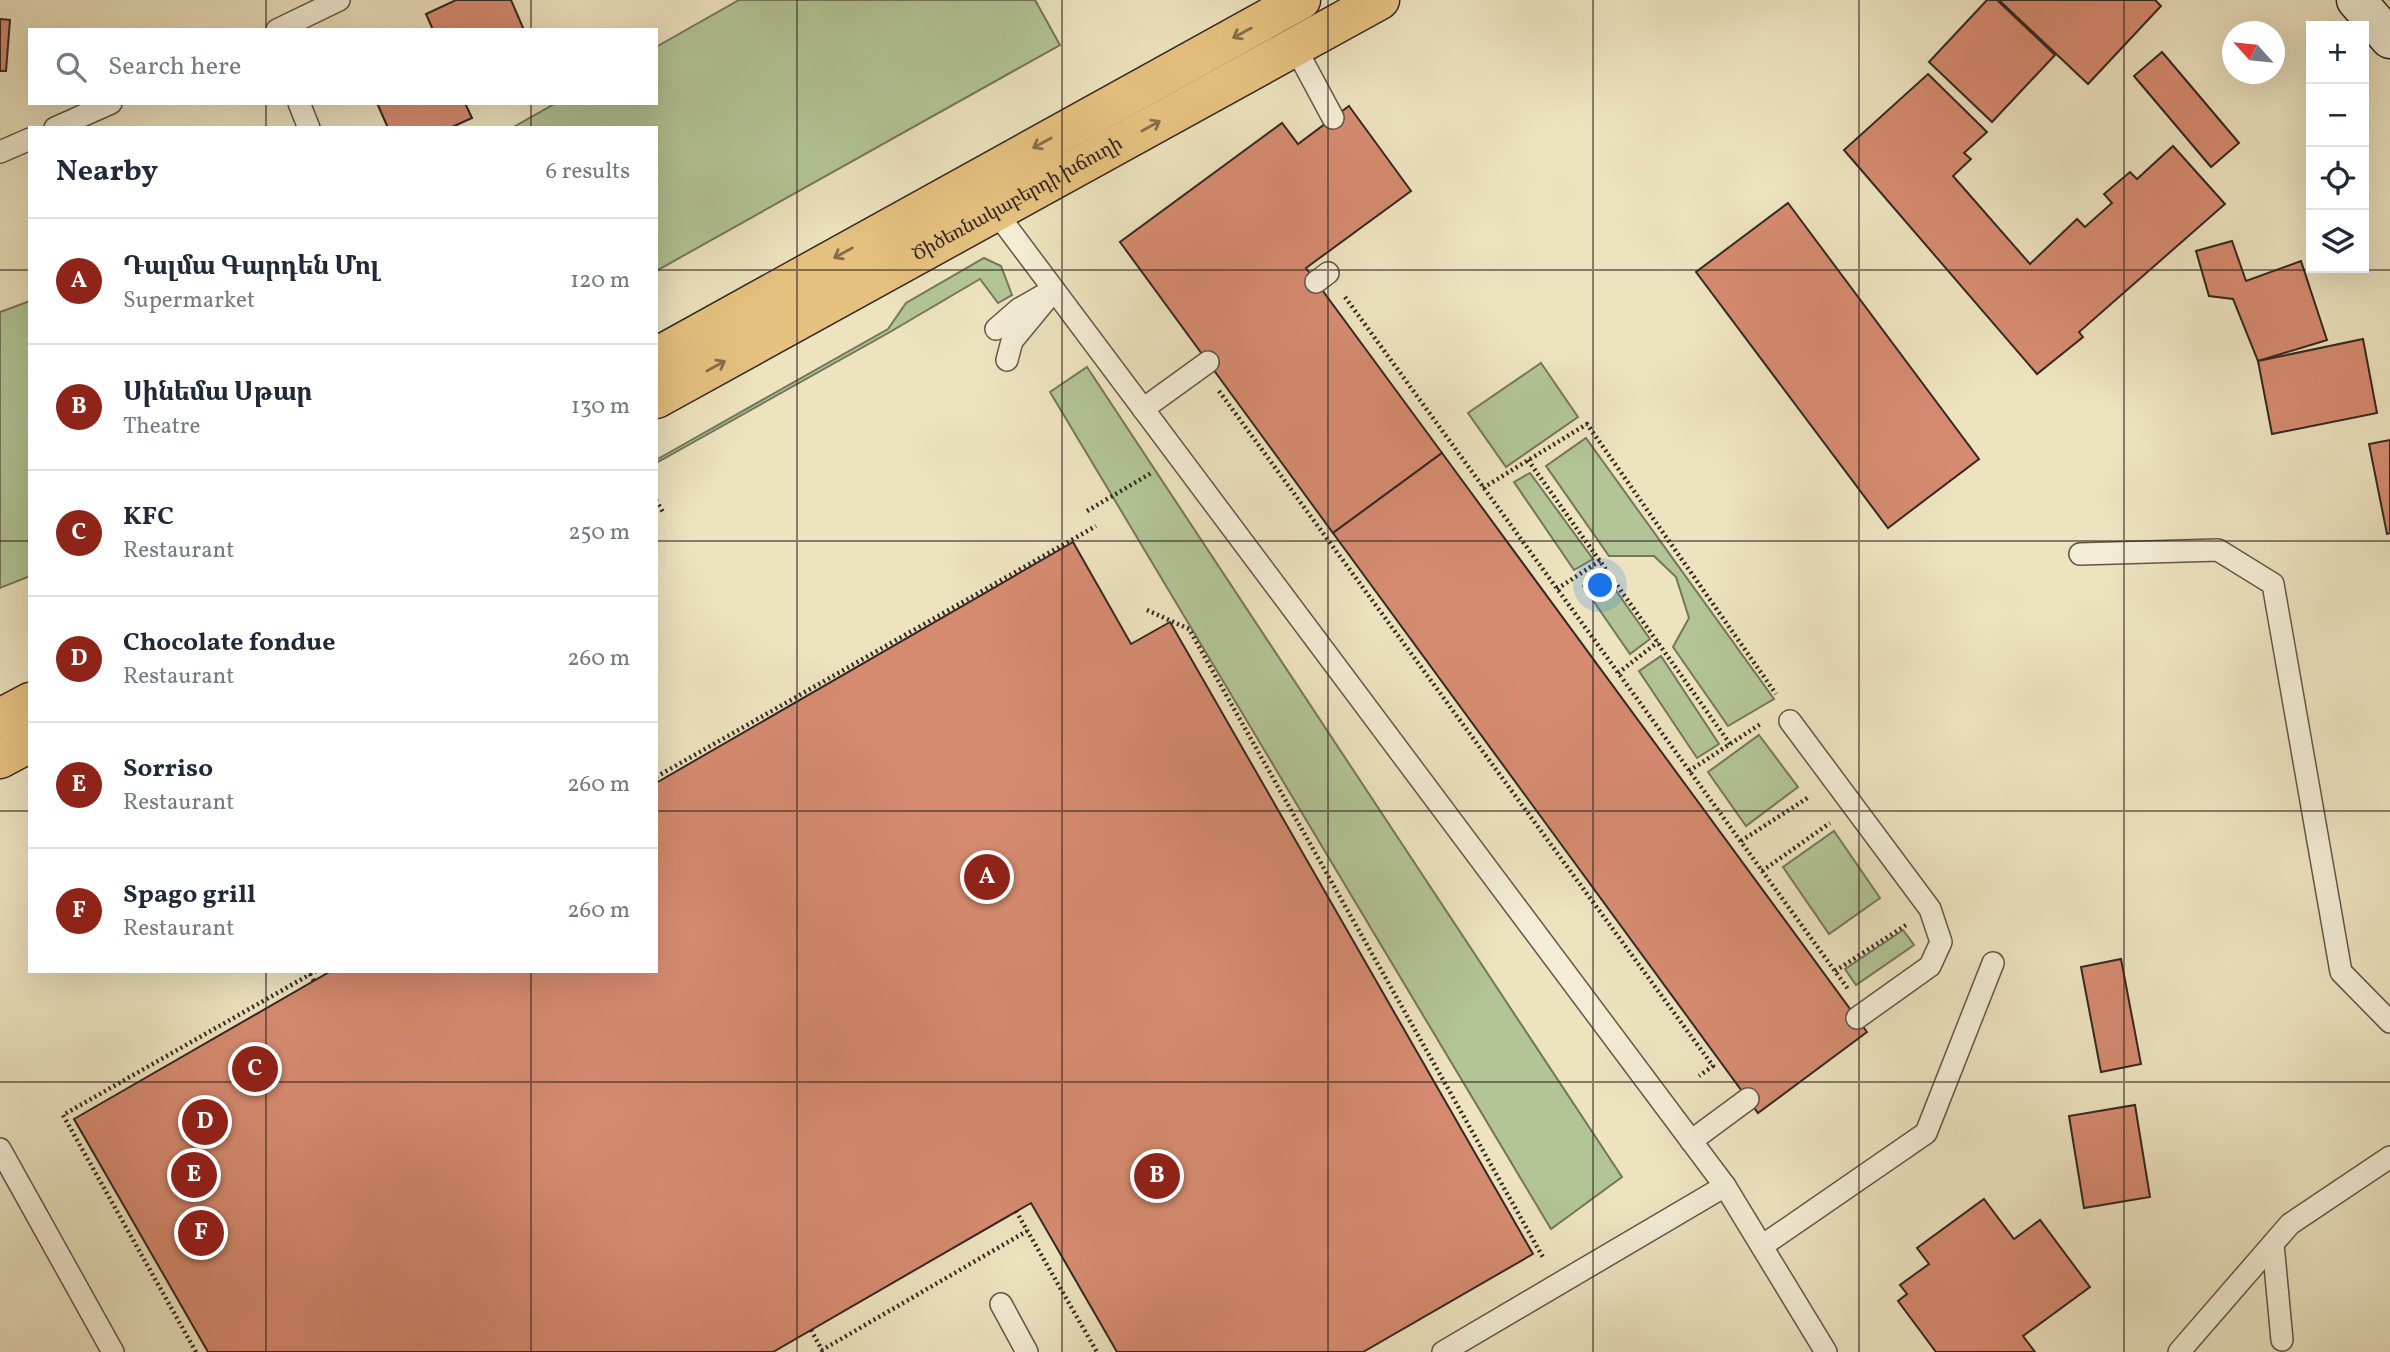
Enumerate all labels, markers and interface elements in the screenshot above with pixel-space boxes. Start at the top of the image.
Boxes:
north arrow [2222,21,2285,84]
map controls [2306,21,2369,273]
button: + [2306,21,2369,84]
one-way arrow [1232,26,1252,40]
search box [28,28,658,105]
icon: search [52,48,90,86]
text: Search here [108,49,241,85]
button: − [2306,84,2369,147]
one-way arrow [1141,119,1161,133]
street label: Ծիծեռնակաբերդի խճուղի [908,131,1128,268]
one-way arrow [1033,136,1053,150]
button: locate [2306,147,2369,210]
text: Nearby [56,151,158,193]
text: 6 results [546,156,630,188]
button: layers [2306,210,2369,273]
one-way arrow [834,246,854,260]
text: Դալմա Գարդեն Մոլ [123,249,380,285]
text: A [71,265,87,297]
text: 120 m [570,265,630,297]
text: Supermarket [123,285,255,317]
one-way arrow [705,358,726,372]
text: Սինեմա Սթար [123,375,312,411]
text: B [71,391,87,423]
text: 130 m [571,391,630,423]
text: Theatre [123,411,200,443]
text: KFC [123,499,174,535]
text: C [72,517,86,549]
text: 250 m [568,517,630,549]
text: Restaurant [123,535,234,567]
your location [1583,568,1617,602]
text: Chocolate fondue [123,625,336,661]
text: D [71,643,87,675]
text: 260 m [567,643,630,675]
text: Restaurant [123,661,234,693]
text: Sorriso [123,751,213,787]
text: E [72,769,86,801]
text: 260 m [567,769,630,801]
text: Restaurant [123,787,234,819]
pin: A [964,851,1010,903]
text: Spago grill [123,877,256,913]
text: F [72,895,86,927]
text: 260 m [567,895,630,927]
text: Restaurant [123,913,234,945]
pin: C [232,1043,278,1095]
pin: D [182,1096,228,1148]
pin: E [171,1149,217,1201]
pin: B [1134,1150,1180,1202]
pin: F [178,1207,224,1259]

